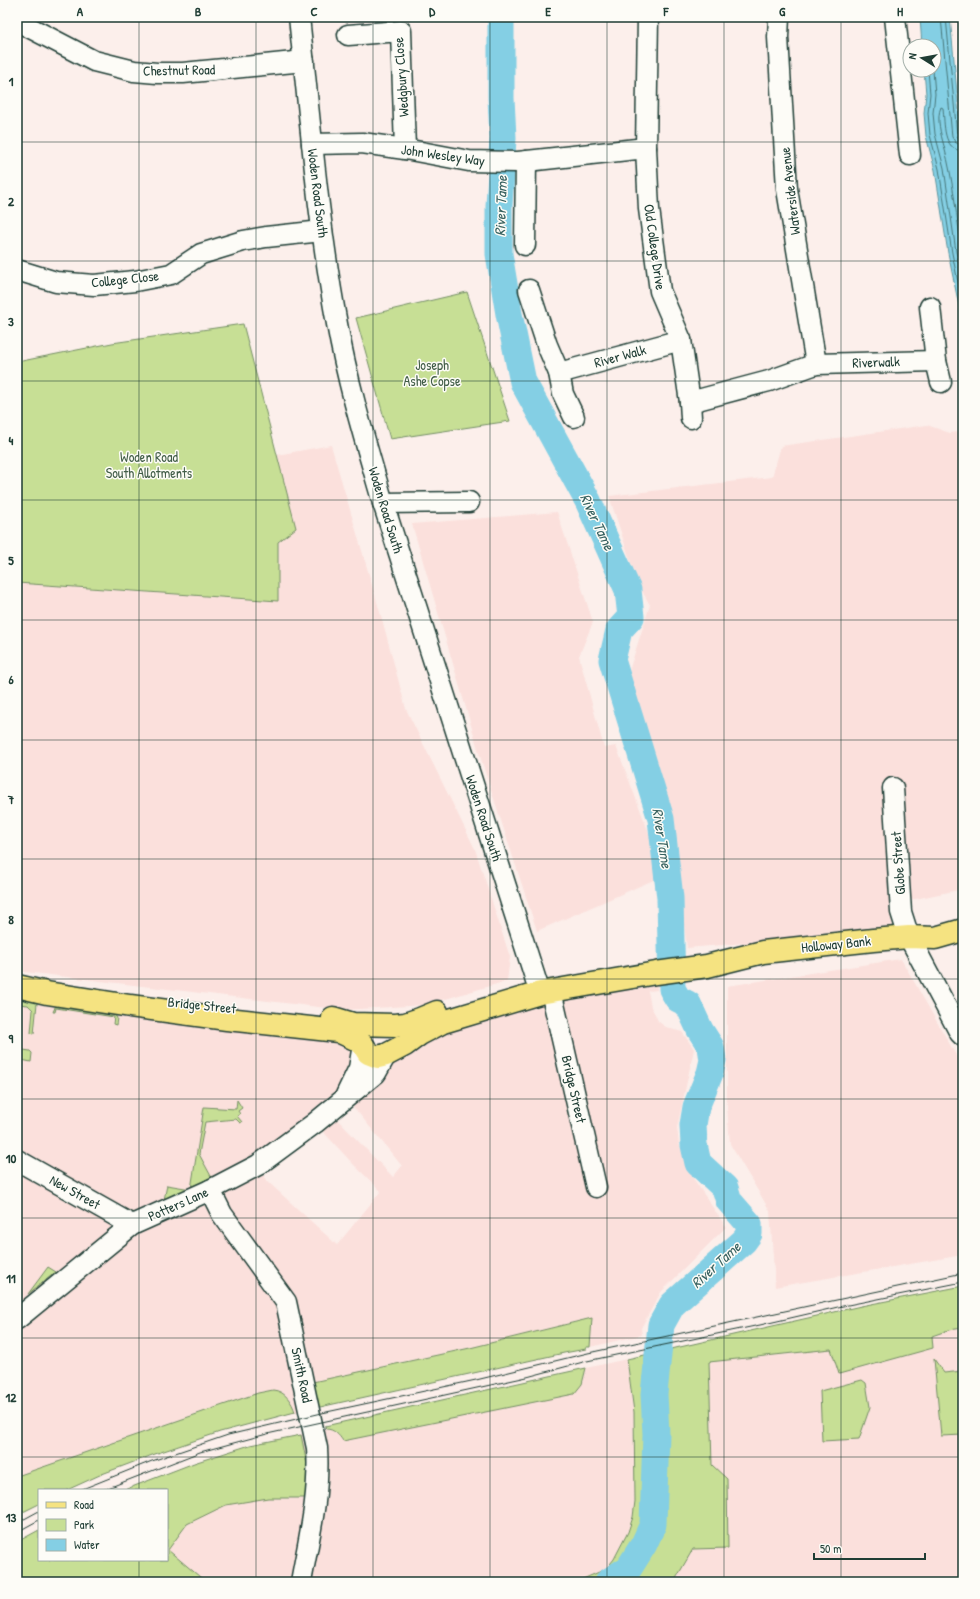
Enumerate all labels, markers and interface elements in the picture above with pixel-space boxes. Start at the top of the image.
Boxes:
text: A [77,2,84,20]
text: B [195,2,202,20]
text: C [310,2,318,20]
text: D [429,2,436,20]
text: E [545,2,551,20]
text: F [663,2,670,20]
text: G [779,2,786,20]
text: H [897,2,903,20]
street label: Wedgbury Close [388,36,414,117]
north arrow [902,38,942,78]
text: N [905,52,920,60]
street label: Chestnut Road [143,59,216,80]
text: 1 [9,72,14,90]
street label: John Wesley Way [400,139,486,171]
street label: Waterside Avenue [775,146,804,236]
street label: Woden Road South [304,147,333,239]
water label: River Tame [489,174,512,237]
text: 2 [8,192,15,210]
street label: Old College Drive [639,203,671,292]
street label: College Close [90,265,160,292]
text: 3 [8,312,14,330]
street label: River Walk [592,339,648,372]
street label: Riverwalk [852,351,900,372]
park label: Joseph Ashe Copse [403,355,461,391]
text: 4 [9,431,14,449]
park label: Woden Road South Allotments [106,447,192,482]
street label: Woden Road South [364,464,409,555]
water label: River Tame [575,490,620,555]
text: 5 [8,551,14,569]
text: 6 [8,670,14,688]
street label: Woden Road South [462,772,507,863]
text: 7 [7,790,15,808]
water label: River Tame [647,806,678,870]
street label: Globe Street [886,831,909,895]
text: 8 [8,910,14,928]
street label: Holloway Bank [800,930,872,958]
street label: Bridge Street [167,991,237,1019]
text: 9 [9,1029,14,1047]
street label: Bridge Street [557,1053,592,1125]
text: 10 [6,1149,16,1167]
street label: New Street [46,1170,104,1213]
street label: Potters Lane [145,1182,211,1225]
water label: River Tame [686,1236,746,1293]
text: 11 [6,1269,16,1287]
street label: Smith Road [287,1346,318,1405]
text: 12 [6,1388,17,1406]
legend [38,1489,168,1561]
text: Road [74,1496,94,1513]
text: 13 [6,1508,16,1526]
text: Park [74,1516,94,1533]
scale bar [814,1535,925,1561]
text: Water [74,1536,100,1553]
text: 50 m [820,1540,841,1557]

